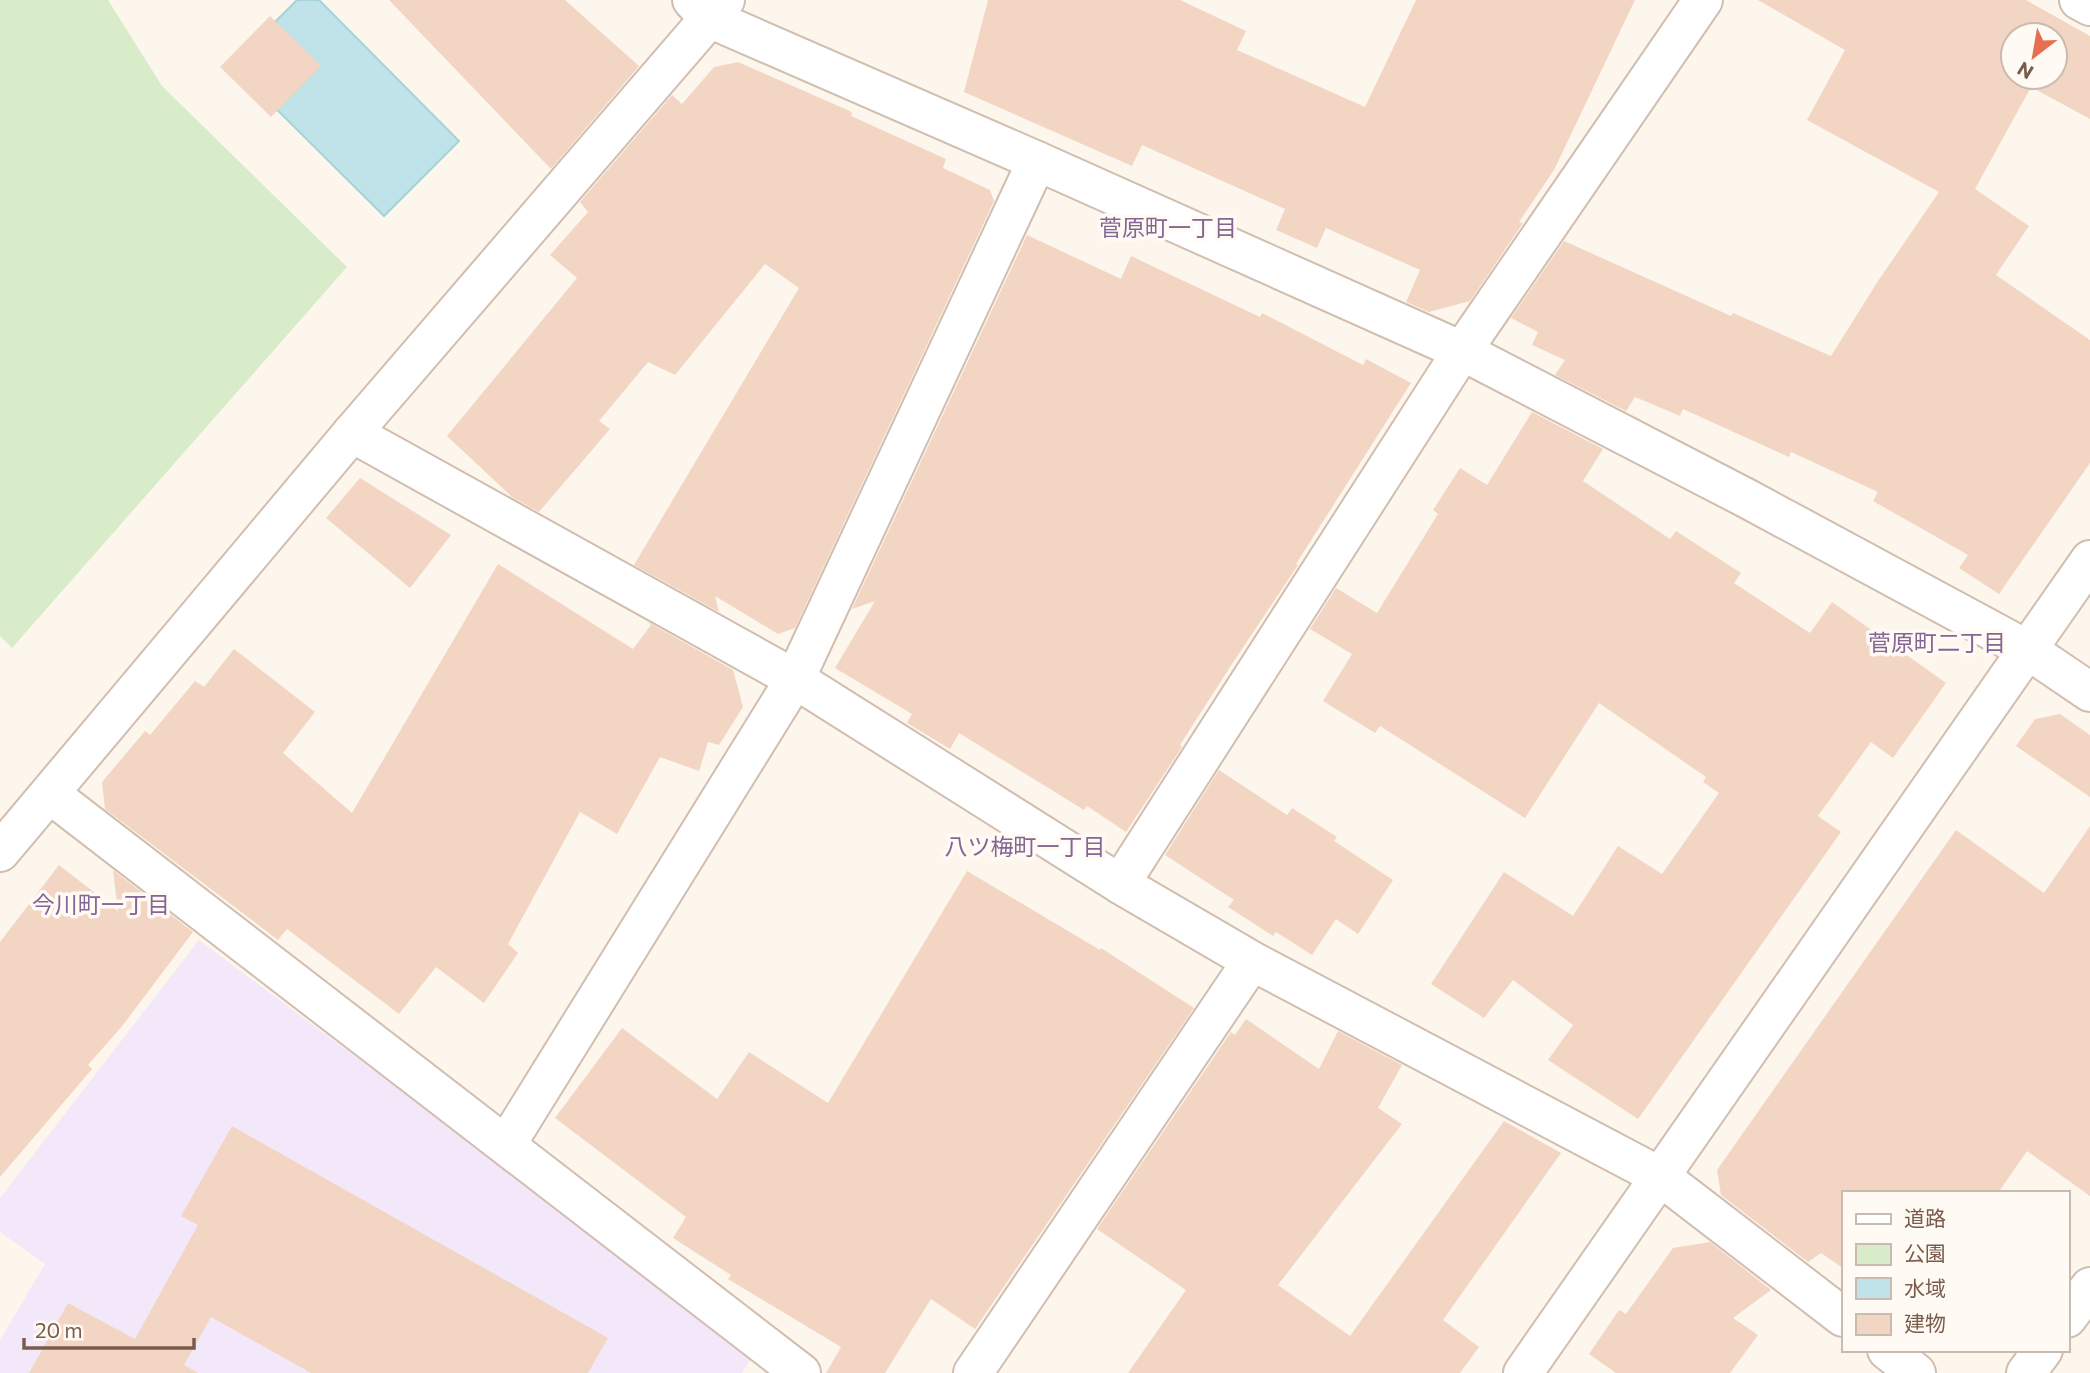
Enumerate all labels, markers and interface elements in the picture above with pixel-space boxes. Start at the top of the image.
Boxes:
north arrow [1999,21,2069,91]
text: N [2013,57,2037,85]
district label: 菅原町一丁目 [1099,213,1237,241]
district label: 菅原町二丁目 [1868,628,2006,656]
district label: 八ツ梅町一丁目 [945,832,1106,860]
district label: 今川町一丁目 [32,890,170,918]
legend [1842,1191,2069,1352]
text: 道路 [1904,1205,1946,1230]
text: 公園 [1904,1240,1946,1265]
text: 水域 [1904,1275,1946,1300]
scale bar [24,1306,194,1350]
text: 建物 [1904,1310,1946,1335]
text: 20 m [35,1317,83,1342]

